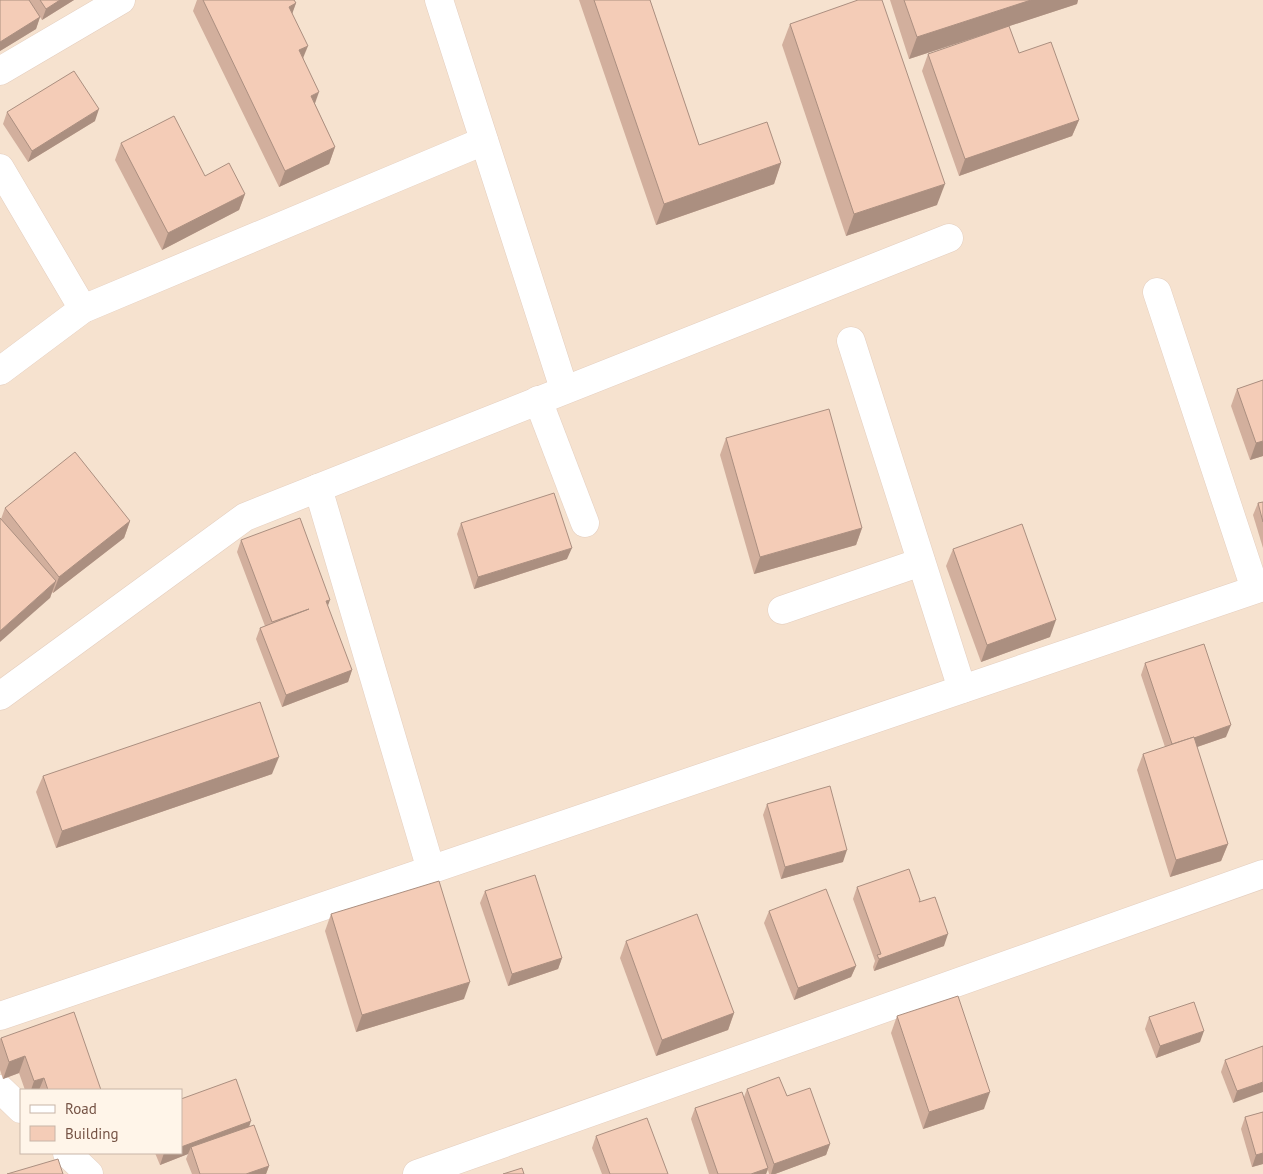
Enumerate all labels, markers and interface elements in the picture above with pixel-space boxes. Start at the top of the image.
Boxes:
legend [20,1089,182,1154]
text: Road [65,1099,97,1118]
text: Building [65,1124,119,1143]

